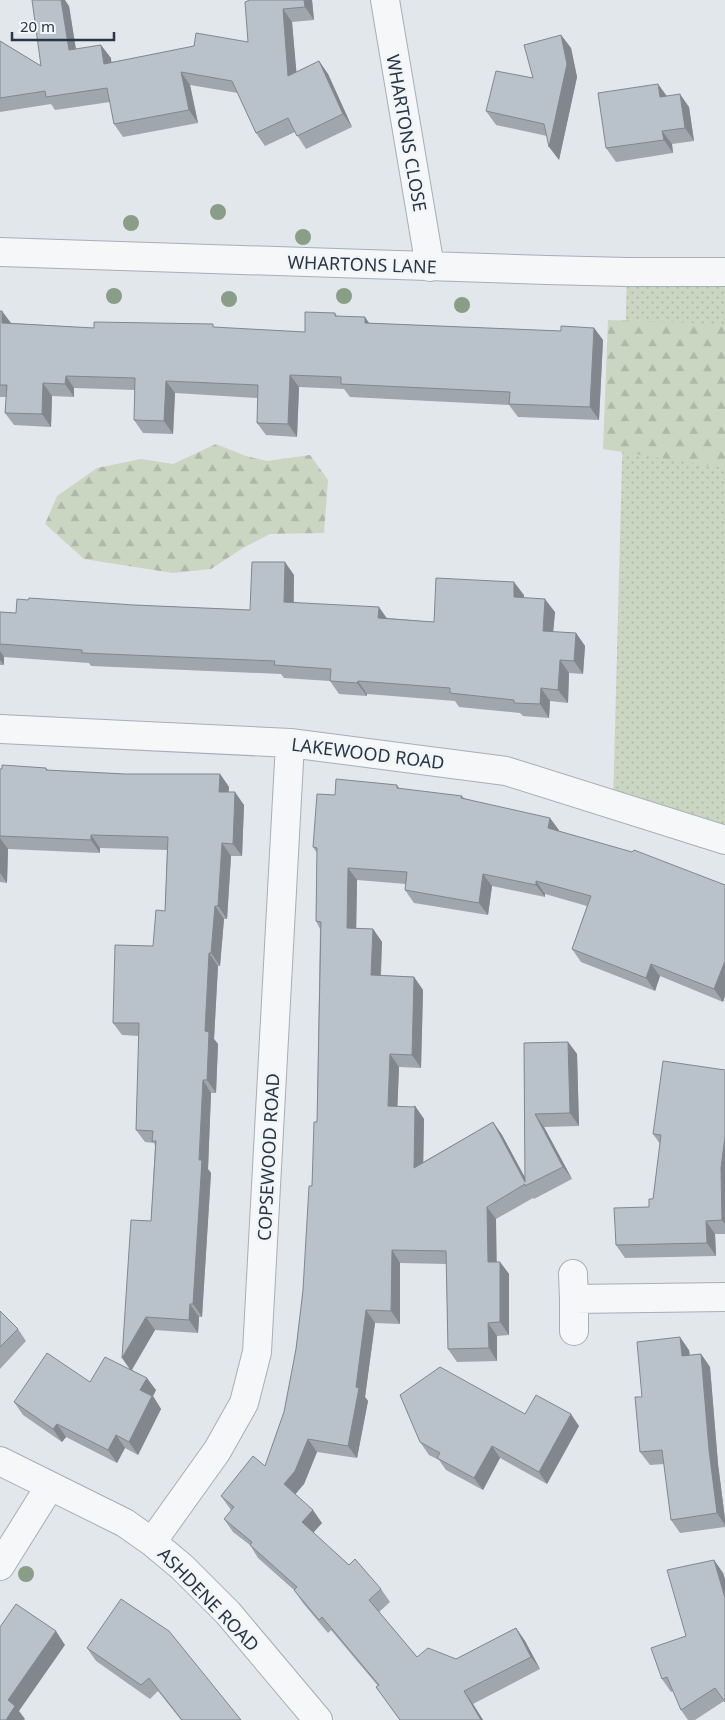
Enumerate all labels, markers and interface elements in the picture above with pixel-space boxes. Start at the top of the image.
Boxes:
scale bar [12,10,115,42]
text: 20 m [20,16,55,36]
street label: WHARTONS CLOSE [381,53,433,213]
street label: WHARTONS LANE [287,249,437,279]
street label: LAKEWOOD ROAD [290,732,446,774]
street label: COPSEWOOD ROAD [252,1073,284,1241]
street label: ASHDENE ROAD [153,1542,265,1656]

